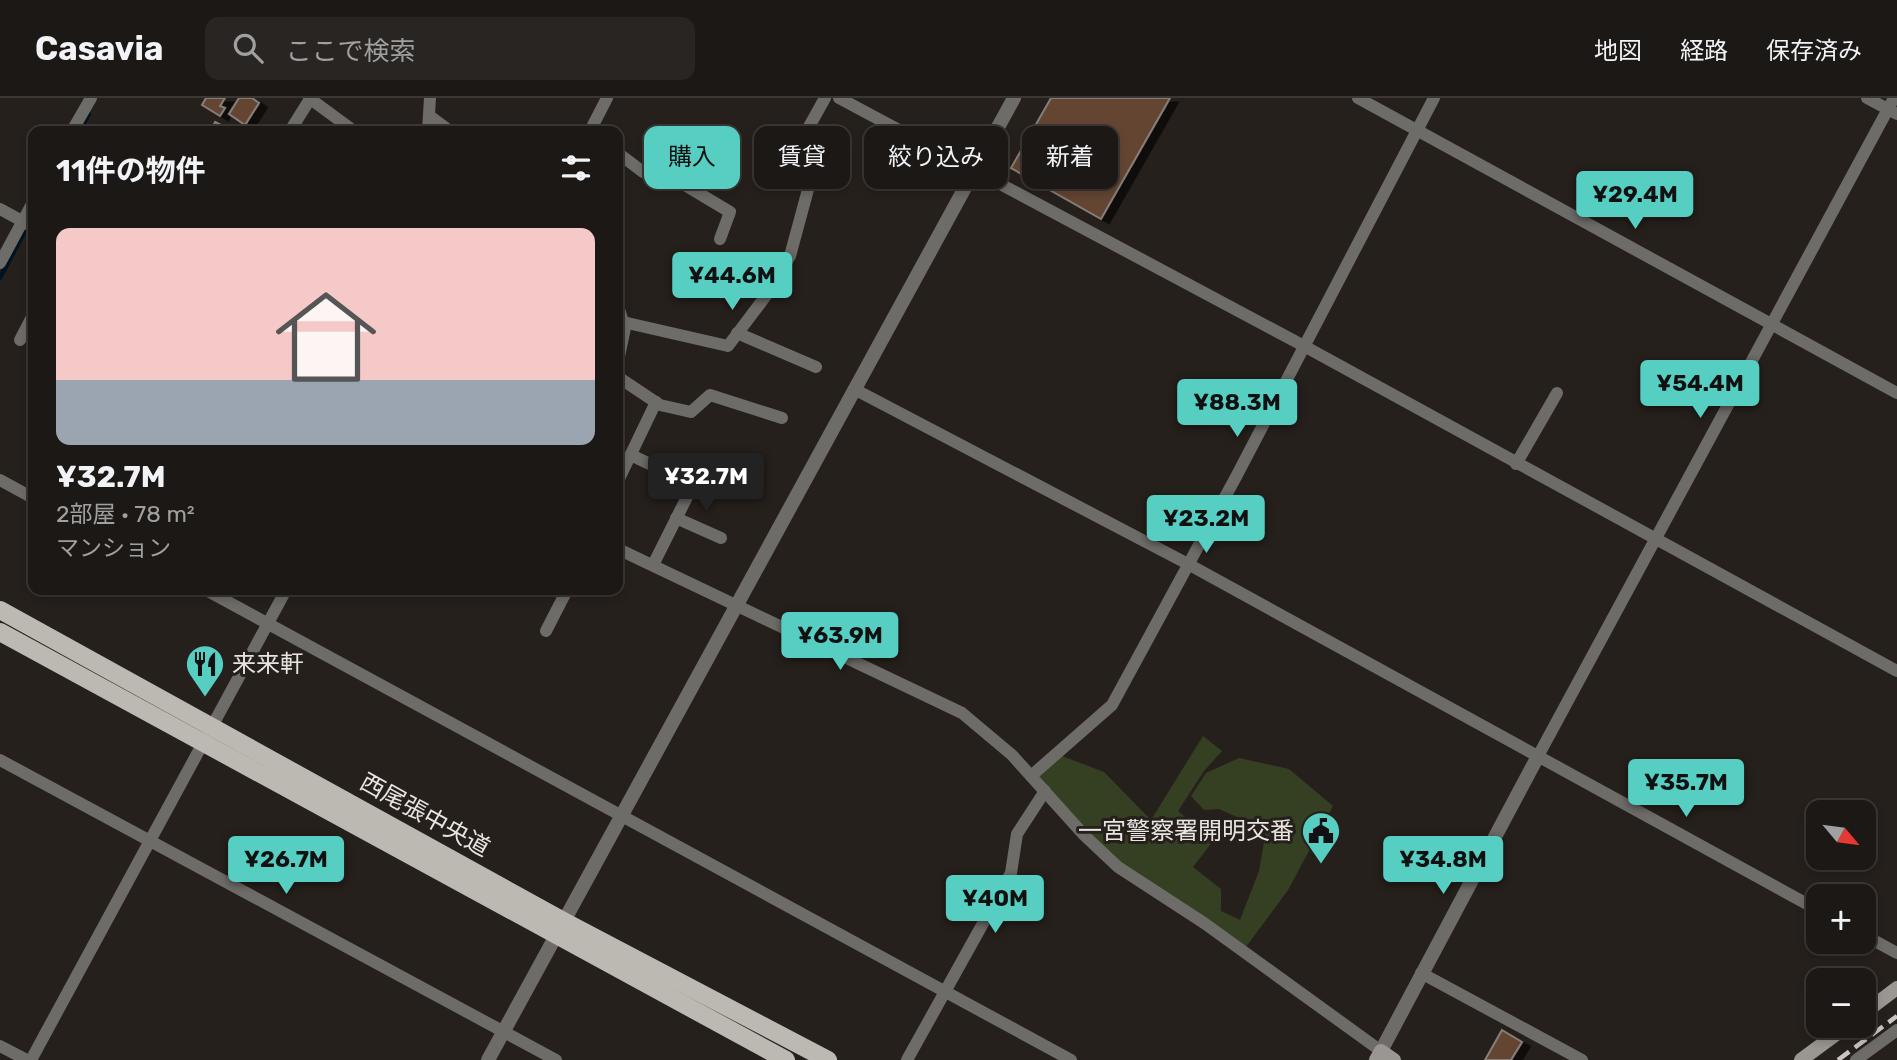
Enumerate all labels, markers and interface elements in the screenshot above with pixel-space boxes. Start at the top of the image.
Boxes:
search box [205,17,695,80]
text: Casavia [35,29,163,68]
icon: search [229,29,267,67]
text: ここで検索 [285,36,415,67]
text: 地図 [1594,37,1642,65]
text: 経路 [1680,37,1728,65]
text: 保存済み [1766,37,1862,65]
chip: 購入 [644,126,740,189]
chip: 賃貸 [754,126,850,189]
chip: 絞り込み [864,126,1008,189]
chip: 新着 [1022,126,1118,189]
icon: filters [557,149,595,187]
text: 11件の物件 [56,153,206,189]
pin: ¥29.4M [1578,172,1692,231]
text: ¥29.4M [1592,180,1678,208]
pin: ¥44.6M [675,252,789,312]
text: ¥44.6M [688,261,776,289]
icon: home [263,274,389,400]
pin: ¥54.4M [1643,360,1757,420]
text: ¥54.4M [1656,369,1744,397]
pin: ¥88.3M [1180,380,1294,439]
text: ¥88.3M [1193,388,1281,416]
pin: ¥32.7M [649,454,763,513]
text: ¥32.7M [56,459,166,495]
text: ¥32.7M [664,462,748,490]
pin: ¥23.2M [1149,496,1263,555]
text: 2部屋 · 78 m² [56,500,195,528]
text: ¥23.2M [1163,504,1249,532]
text: マンション [56,534,171,562]
pin: ¥63.9M [783,612,897,672]
text: ¥63.9M [797,621,883,649]
restaurant icon: 来来軒 [184,643,226,698]
place label: 来来軒 [232,650,304,678]
pin: ¥35.7M [1629,760,1743,819]
street label: 西尾張中央道 [355,768,495,862]
text: ¥35.7M [1644,768,1728,796]
north arrow [1806,800,1876,870]
map controls [1806,800,1876,1038]
public building icon: 一宮警察署開明交番 [1300,810,1342,865]
place label: 一宮警察署開明交番 [1078,817,1294,845]
pin: ¥26.7M [229,836,343,896]
pin: ¥34.8M [1386,836,1500,896]
text: ¥26.7M [244,845,328,873]
text: ¥34.8M [1399,845,1487,873]
pin: ¥40M [954,876,1036,935]
text: ¥40M [962,884,1028,912]
button: + [1806,884,1876,954]
button: − [1806,968,1876,1038]

